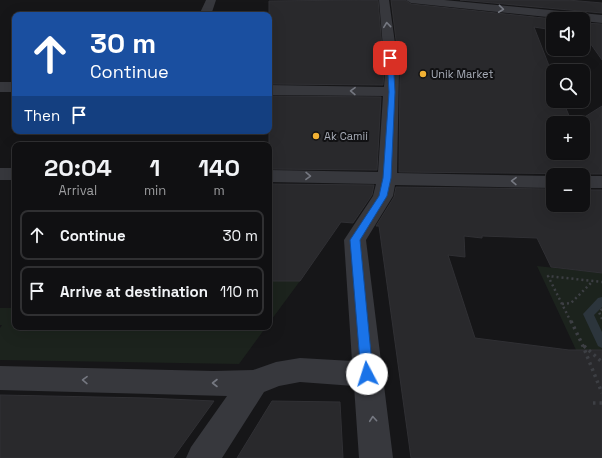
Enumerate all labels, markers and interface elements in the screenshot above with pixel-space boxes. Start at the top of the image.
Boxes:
one-way arrow [498,4,504,13]
map controls [546,12,590,212]
button: sound [546,12,590,56]
one-way arrow [383,22,392,28]
text: 30 m [90,25,156,61]
icon: ahead [24,28,76,80]
pin [373,41,407,75]
icon: arrive [379,47,401,69]
text: Continue [90,60,169,83]
button: search [546,64,590,108]
place label: Unik Market [431,67,493,81]
marker: Unik Market [418,69,428,79]
one-way arrow [350,87,356,95]
icon: arrive [68,104,90,126]
text: Then [24,106,60,125]
button: + [546,116,590,160]
place label: Ak Camii [324,129,368,143]
marker: Ak Camii [311,131,321,141]
text: 20:04 [44,152,112,183]
text: 1 [150,152,160,183]
text: 140 [198,152,240,183]
button: − [546,168,590,212]
one-way arrow [305,172,311,181]
one-way arrow [511,177,517,185]
text: Arrival [59,182,97,199]
text: min [144,182,166,199]
text: m [214,182,225,199]
icon: ahead [26,224,48,246]
text: Continue [60,226,126,245]
text: 30 m [223,226,258,245]
icon: arrive [26,280,48,302]
text: Arrive at destination [60,282,208,301]
text: 110 m [220,282,259,301]
position arrow [346,353,388,395]
one-way arrow [82,376,88,385]
one-way arrow [212,379,218,387]
one-way arrow [368,416,377,422]

